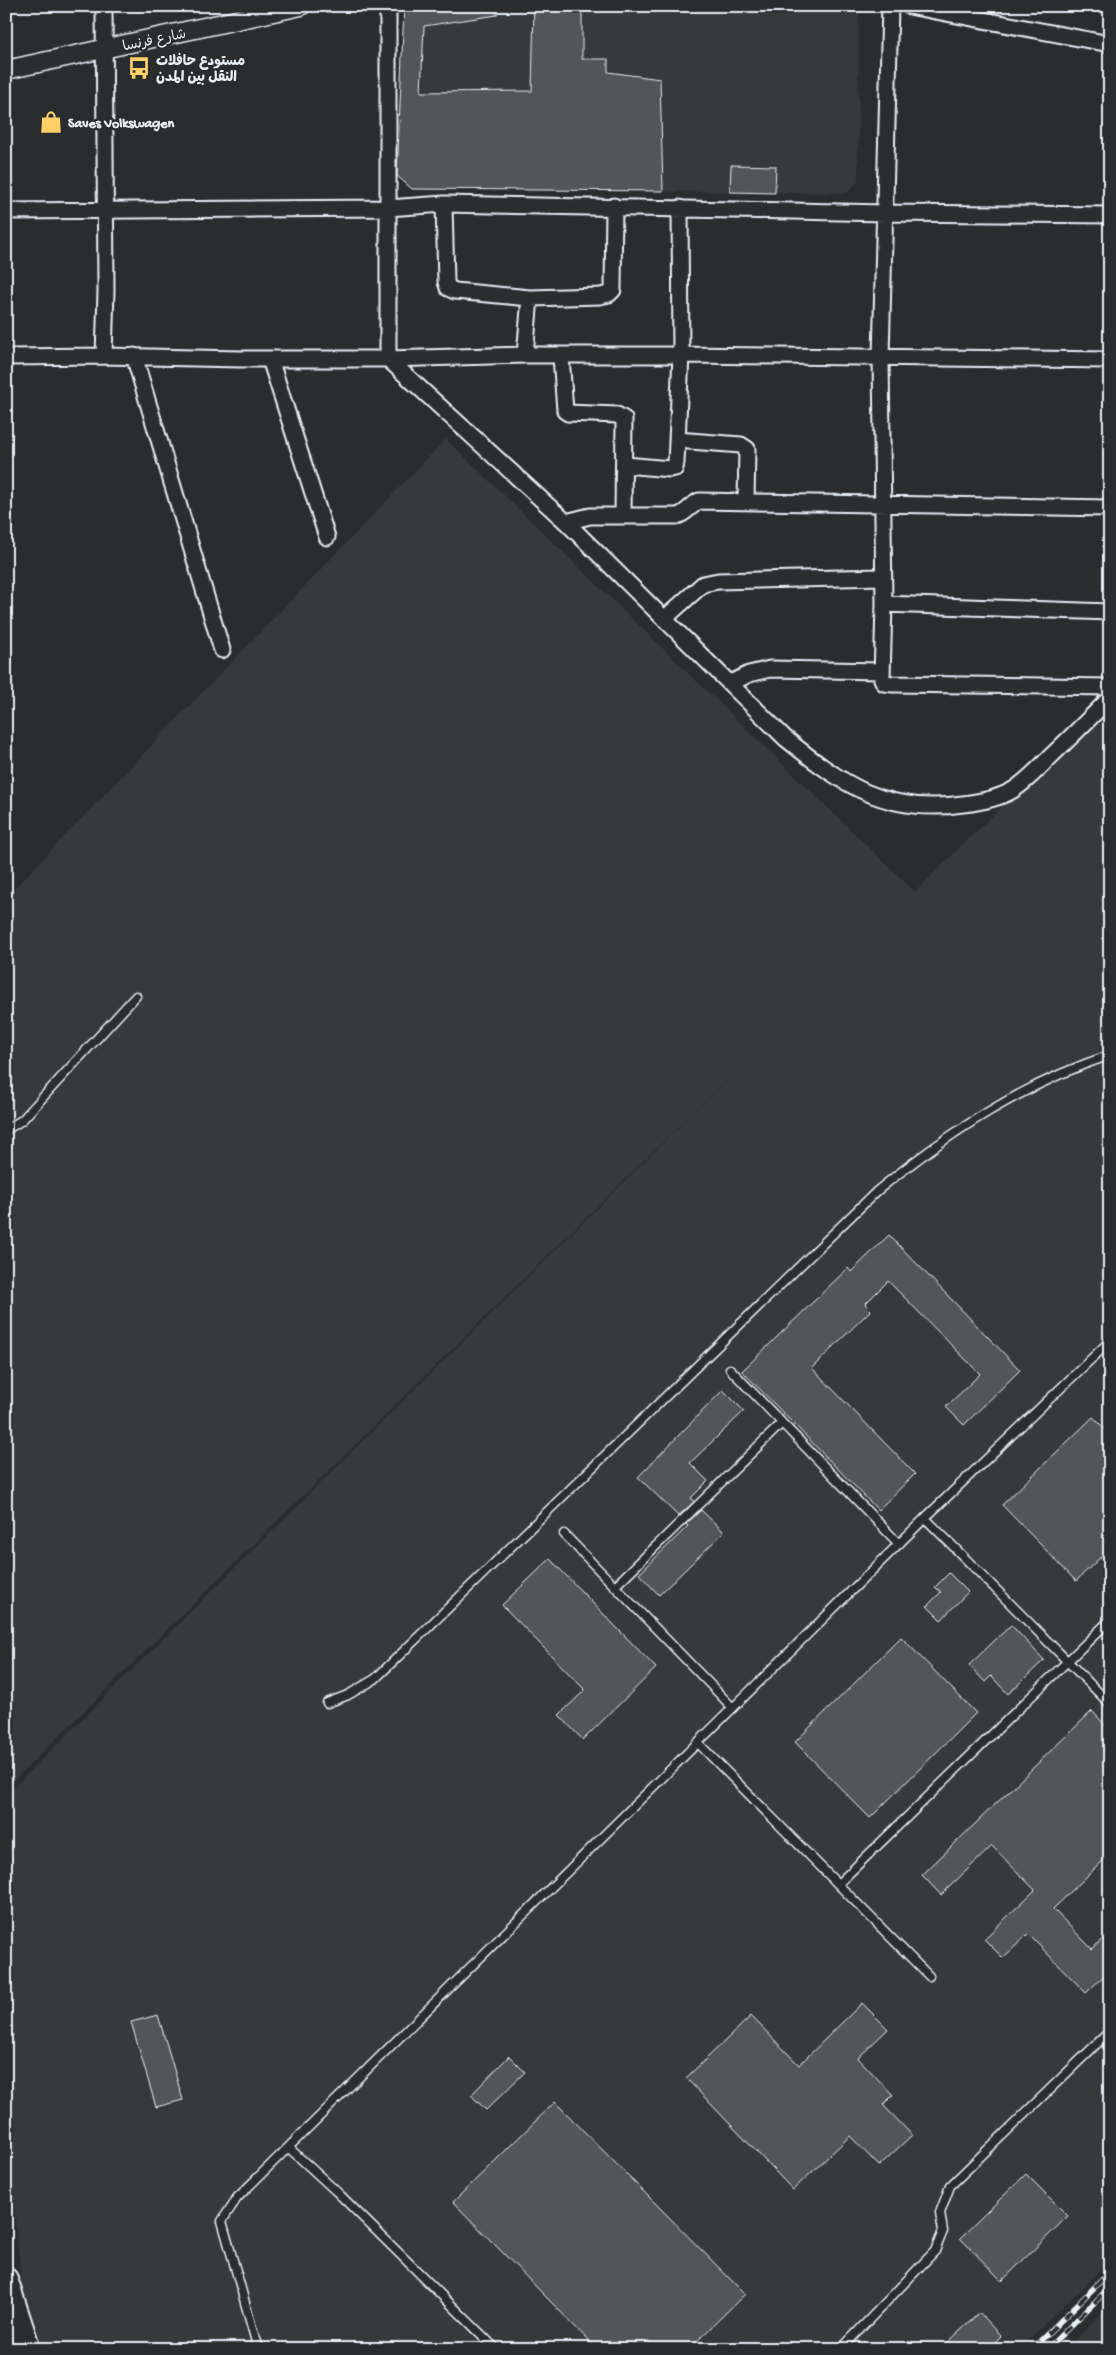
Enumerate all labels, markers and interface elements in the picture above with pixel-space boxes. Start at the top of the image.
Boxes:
street label: شارع فرنسا [121,26,188,56]
place label: مستودع حافلات النقل بين المدن [156,52,245,87]
bus stop icon: مستودع حافلات النقل بين المدن [126,55,152,81]
shop icon: Saves Volkswagen [38,109,64,135]
place label: Saves Volkswagen [68,116,174,133]

